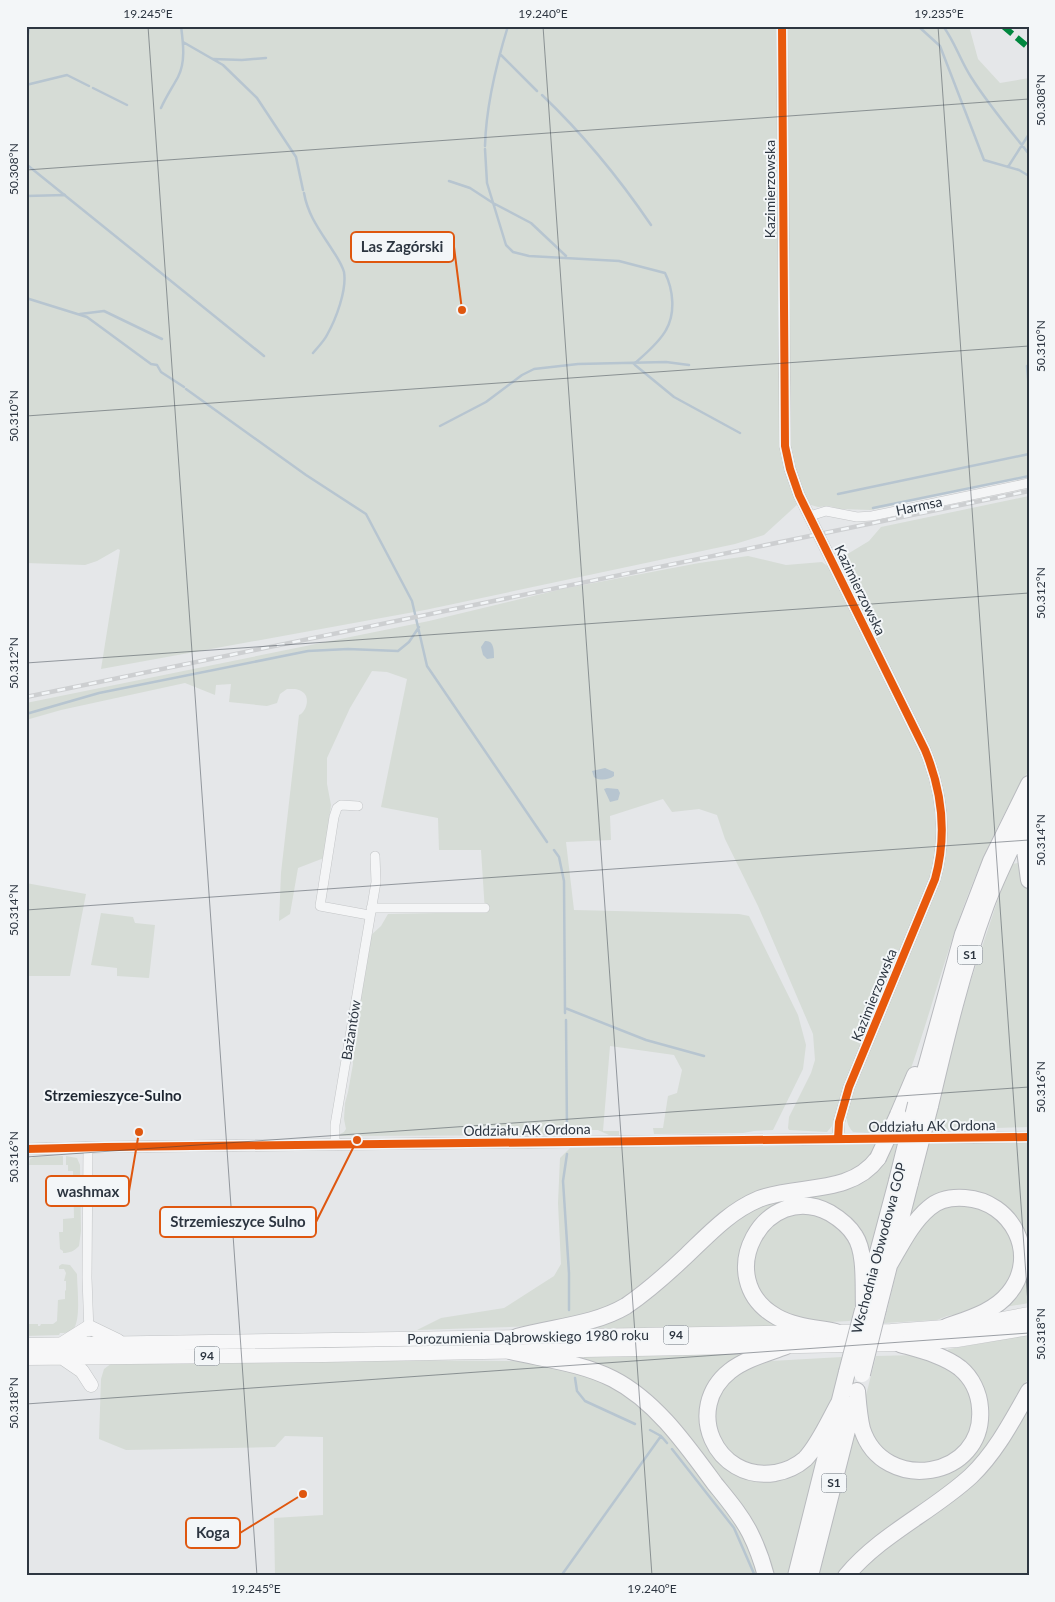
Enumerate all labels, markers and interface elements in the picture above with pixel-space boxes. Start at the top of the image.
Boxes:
text: 19.245°E [123,6,173,21]
text: 19.240°E [518,6,568,21]
text: 19.235°E [914,6,964,21]
text: 50.308°N [1033,74,1048,126]
street label: Kazimierzowska [761,140,778,238]
text: 50.308°N [6,143,21,195]
callout: Las Zagórski [351,232,454,262]
text: Las Zagórski [361,237,444,255]
text: 50.310°N [1033,320,1048,372]
text: 50.310°N [6,390,21,442]
street label: Harmsa [894,492,944,519]
street label: Kazimierzowska [831,542,890,638]
text: 50.312°N [1033,567,1048,619]
text: 50.312°N [6,637,21,689]
text: 50.314°N [1033,814,1048,866]
text: 50.314°N [6,884,21,936]
street label: Kazimierzowska [847,946,900,1044]
road number: S1 [958,946,982,964]
street label: Bażantów [337,999,364,1061]
text: 50.316°N [1033,1061,1048,1113]
district label: Strzemieszyce-Sulno [44,1086,182,1104]
street label: Oddziału AK Ordona [868,1116,996,1135]
street label: Oddziału AK Ordona [463,1120,591,1139]
text: 50.316°N [6,1131,21,1183]
street label: Wschodnia Obwodowa GOP [847,1160,910,1335]
callout: washmax [46,1176,129,1206]
text: washmax [57,1182,119,1200]
callout: Strzemieszyce Sulno [160,1207,316,1237]
text: Strzemieszyce Sulno [170,1212,306,1230]
text: 50.318°N [1033,1308,1048,1360]
street label: Porozumienia Dąbrowskiego 1980 roku [407,1326,649,1347]
road number: 94 [664,1326,688,1344]
road number: 94 [194,1346,220,1365]
text: 50.318°N [6,1377,21,1429]
road number: S1 [822,1474,846,1492]
callout: Koga [186,1518,240,1548]
text: Koga [196,1523,230,1541]
text: 19.245°E [231,1581,281,1596]
text: 19.240°E [627,1581,677,1596]

